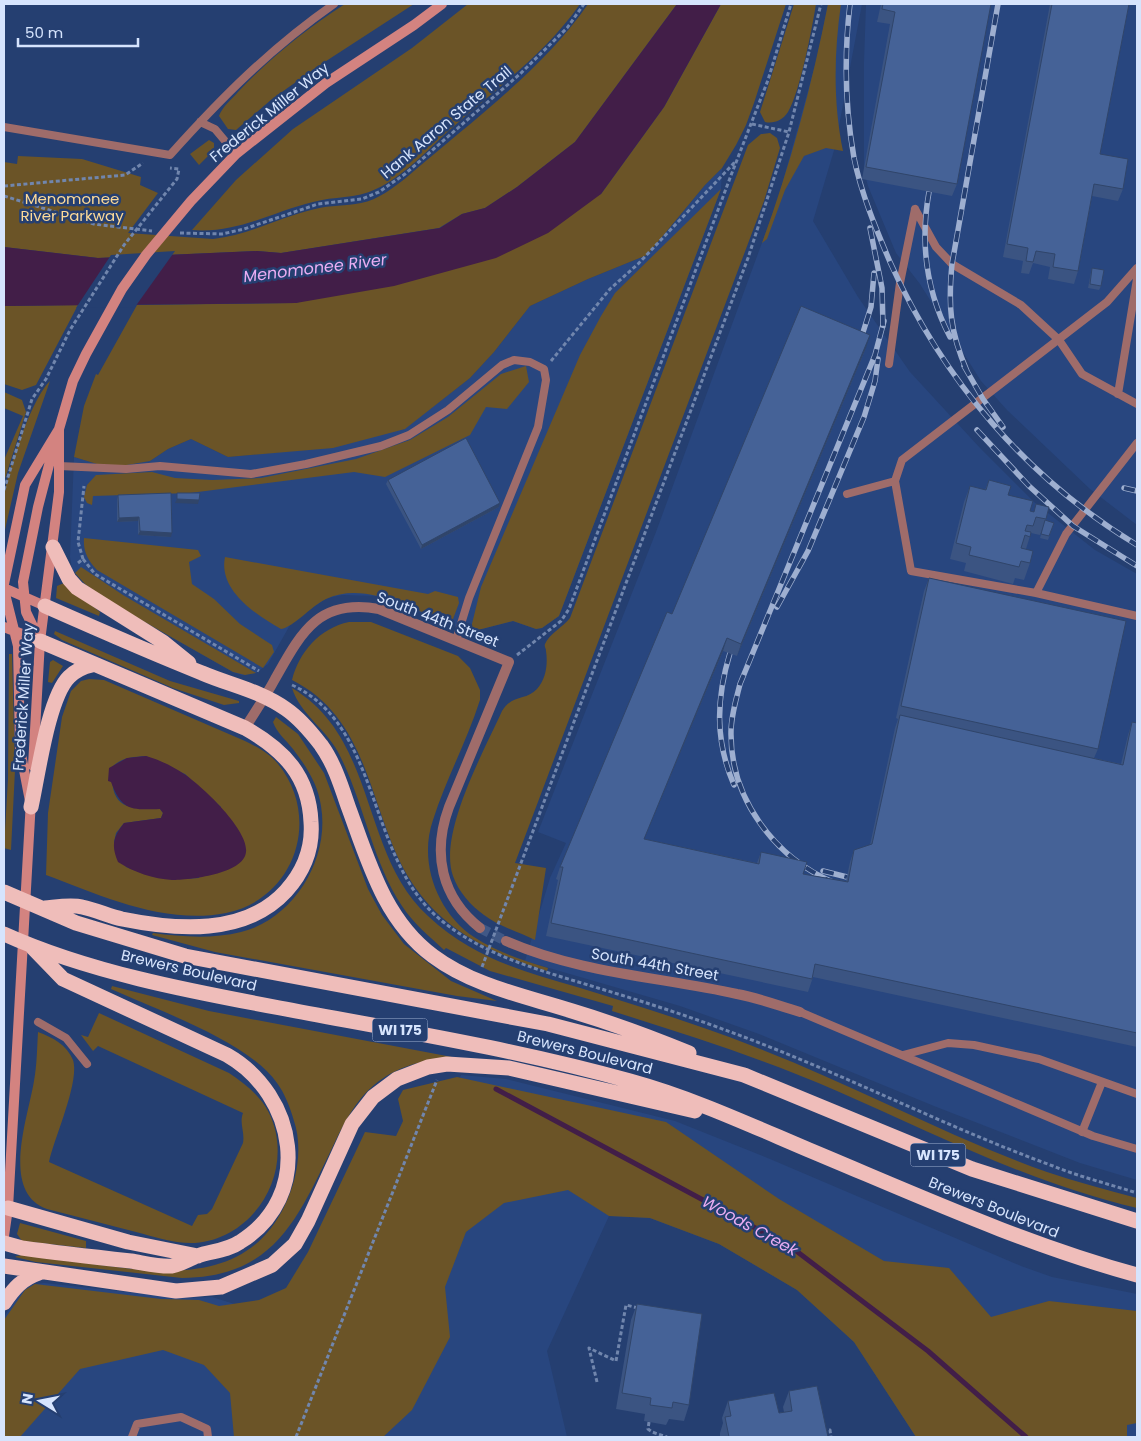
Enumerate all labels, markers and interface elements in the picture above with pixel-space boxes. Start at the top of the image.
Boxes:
scale bar [18,15,138,47]
text: 50 m [25,22,63,43]
street label: Frederick Miller Way [205,57,334,167]
street label: Hank Aaron State Trail [376,61,516,183]
park label: Menomonee River Parkway [20,188,124,226]
water label: Menomonee River [242,248,389,288]
street label: South 44th Street [374,586,502,652]
street label: Frederick Miller Way [7,622,39,772]
street label: South 44th Street [590,942,720,986]
street label: Brewers Boulevard [119,944,259,996]
road number: WI 175 [372,1018,428,1042]
street label: Brewers Boulevard [515,1025,655,1079]
road number: WI 175 [910,1144,966,1166]
street label: Brewers Boulevard [926,1171,1062,1243]
water label: Woods Creek [698,1190,803,1262]
north arrow [15,1376,65,1426]
text: N [16,1392,38,1406]

